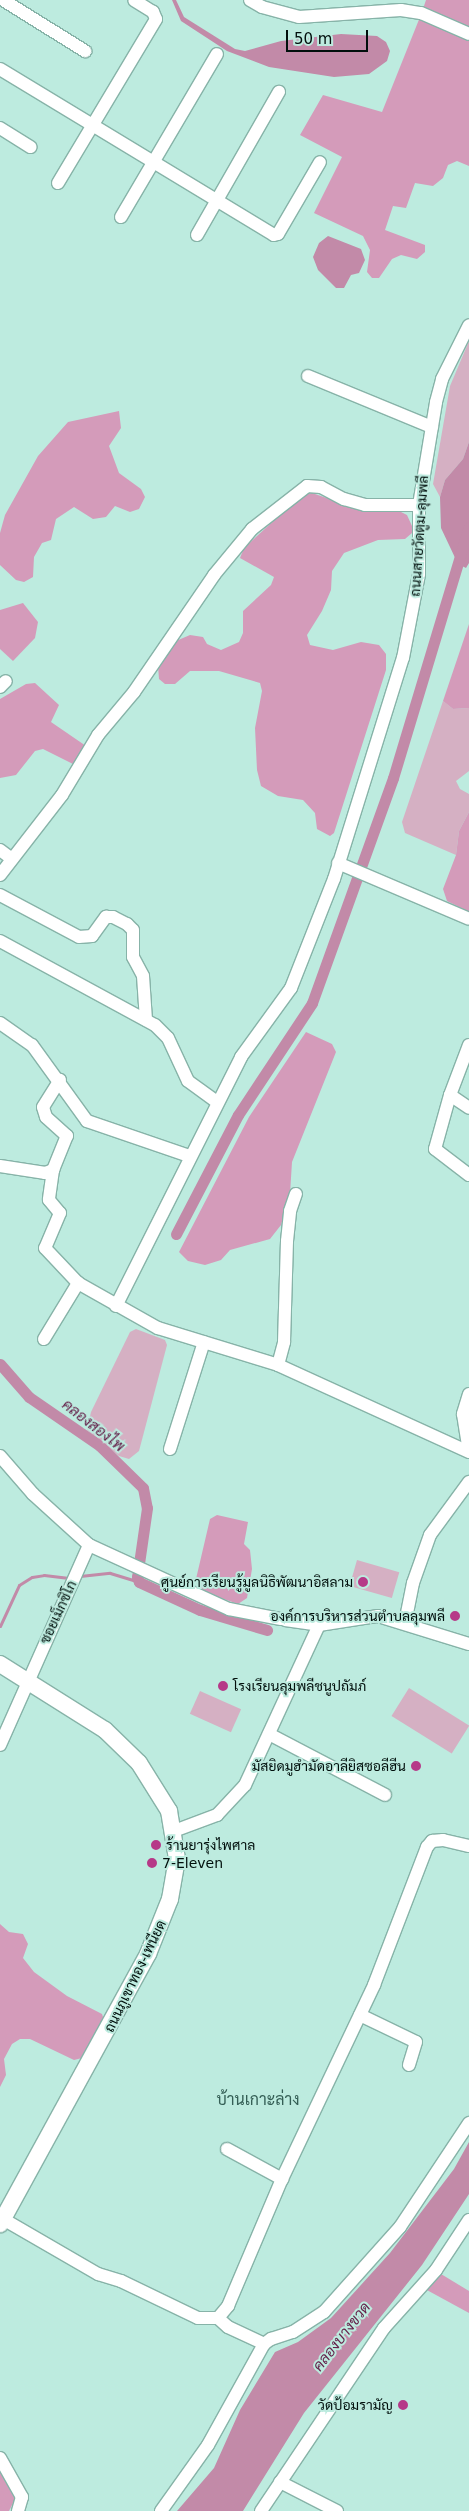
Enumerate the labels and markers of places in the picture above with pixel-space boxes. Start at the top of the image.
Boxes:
place label: ศูนย์การเรียนรู้มูลนิธิพัฒนาอิสลาม [161,1574,353,1590]
marker: ศูนย์การเรียนรู้มูลนิธิพัฒนาอิสลาม [357,1576,369,1588]
place label: องค์การบริหารส่วนตำบลลุมพลี [271,1608,445,1624]
marker: องค์การบริหารส่วนตำบลลุมพลี [449,1610,461,1622]
place label: โรงเรียนลุมพลีชนูปถัมภ์ [233,1678,366,1694]
marker: โรงเรียนลุมพลีชนูปถัมภ์ [217,1680,229,1692]
place label: มัสยิดมูฮำมัดอาลียิสซอลีฮีน [252,1758,406,1774]
marker: มัสยิดมูฮำมัดอาลียิสซอลีฮีน [410,1760,422,1772]
place label: ร้านยารุ่งไพศาล [166,1837,255,1853]
marker: ร้านยารุ่งไพศาล [150,1839,162,1851]
place label: 7-Eleven [162,1855,223,1871]
marker: 7-Eleven [146,1857,158,1869]
place label: วัดป้อมรามัญ [318,2397,393,2413]
marker: วัดป้อมรามัญ [397,2399,409,2411]

